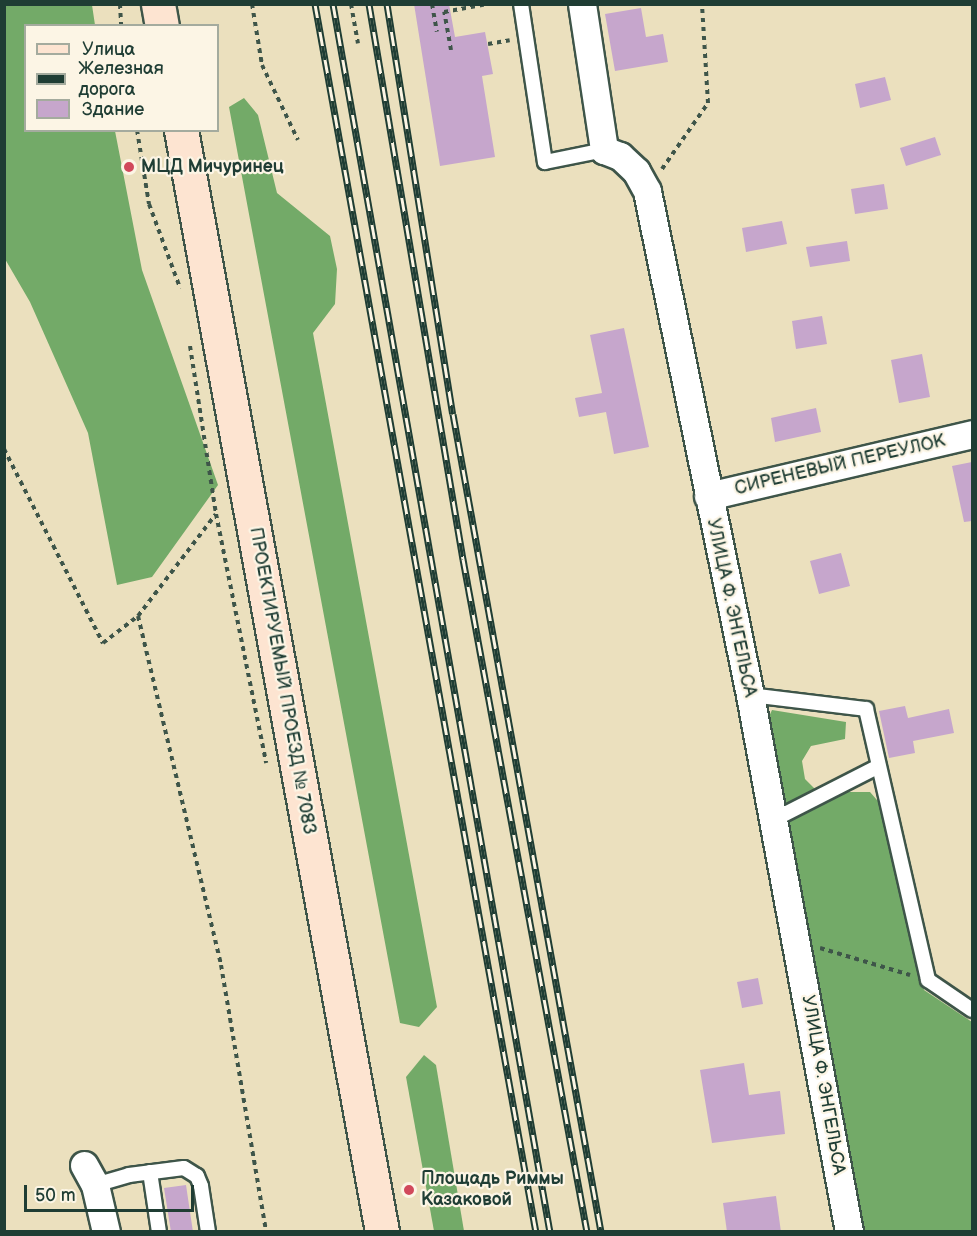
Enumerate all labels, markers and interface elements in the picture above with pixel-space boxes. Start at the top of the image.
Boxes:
legend [24,24,219,132]
text: Улица [82,39,135,60]
text: Железная дорога [78,58,164,100]
text: Здание [82,99,144,120]
place label: МЦД Мичуринец [141,156,284,178]
marker: МЦД Мичуринец [122,160,136,174]
street label: СИРЕНЕВЫЙ ПЕРЕУЛОК [733,430,947,500]
street label: УЛИЦА Ф. ЭНГЕЛЬСА [702,517,760,699]
street label: ПРОЕКТИРУЕМЫЙ ПРОЕЗД № 7083 [244,525,320,837]
street label: УЛИЦА Ф. ЭНГЕЛЬСА [797,993,849,1177]
place label: Площадь Риммы Казаковой [421,1169,564,1212]
scale bar [27,1173,196,1211]
marker: Площадь Риммы Казаковой [402,1183,416,1197]
text: 50 m [35,1185,76,1206]

